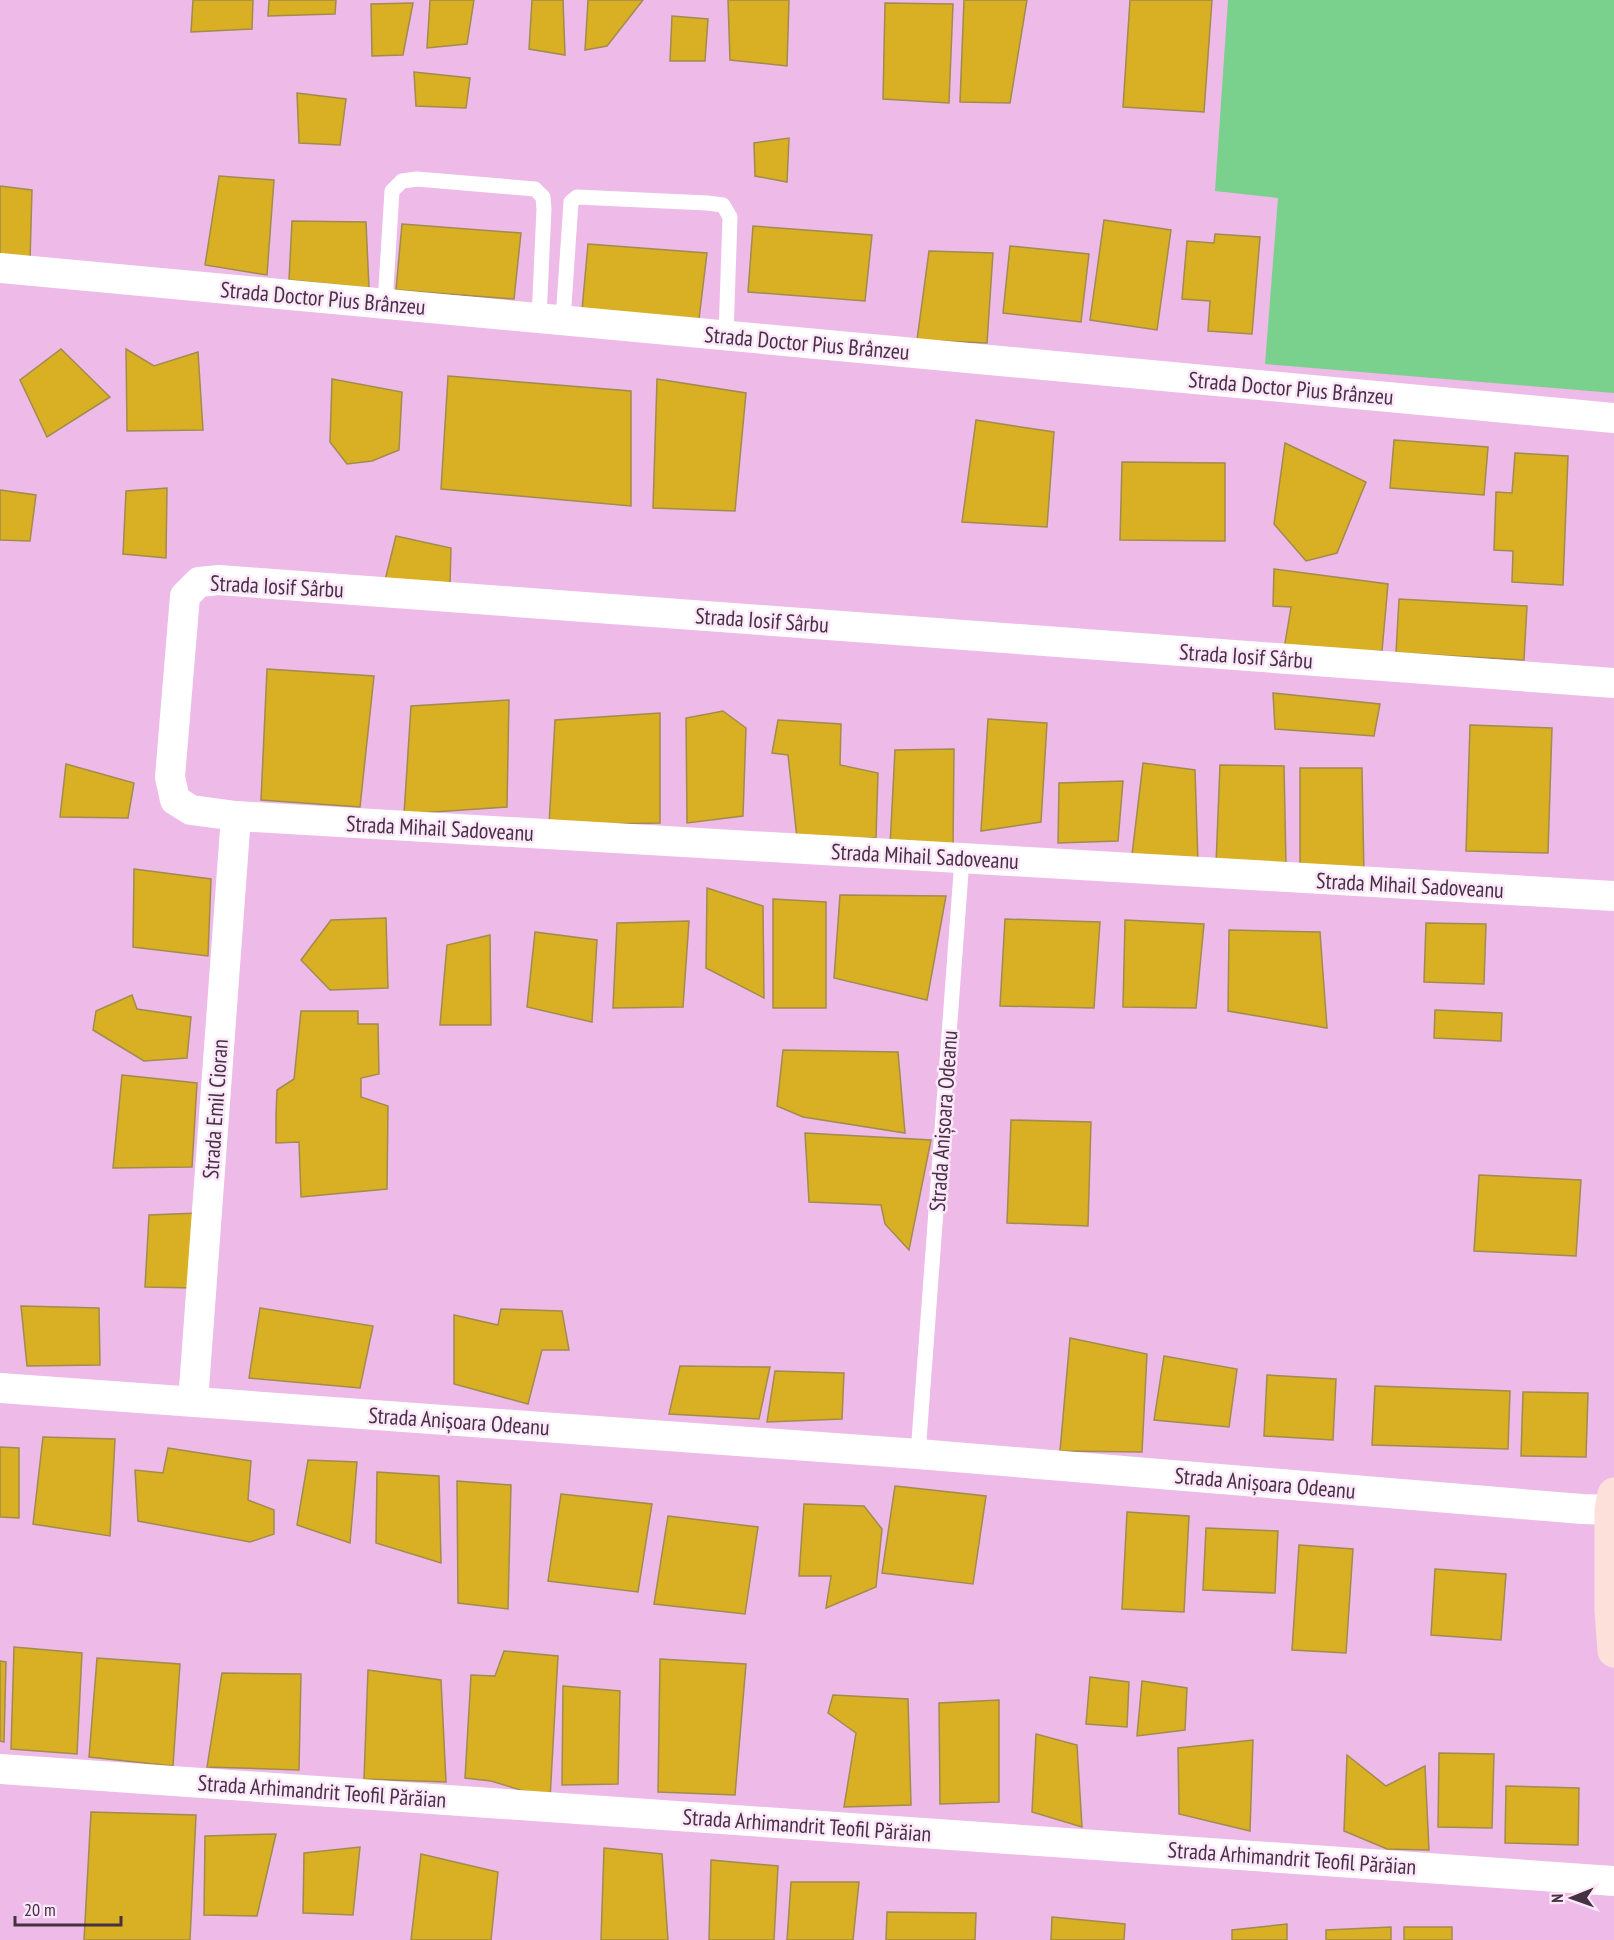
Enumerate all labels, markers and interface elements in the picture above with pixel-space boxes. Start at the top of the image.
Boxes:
street label: Strada Doctor Pius Brânzeu [219,275,427,321]
street label: Strada Doctor Pius Brânzeu [703,320,911,366]
street label: Strada Doctor Pius Brânzeu [1187,365,1395,411]
street label: Strada Iosif Sârbu [209,569,345,603]
street label: Strada Iosif Sârbu [694,601,830,639]
street label: Strada Iosif Sârbu [1178,637,1314,675]
street label: Strada Mihail Sadoveanu [346,809,534,847]
street label: Strada Mihail Sadoveanu [831,837,1019,875]
street label: Strada Mihail Sadoveanu [1316,866,1504,904]
street label: Strada Anișoara Odeanu [923,1030,963,1212]
street label: Strada Emil Cioran [196,1038,234,1180]
street label: Strada Anișoara Odeanu [368,1401,550,1441]
street label: Strada Anișoara Odeanu [1173,1461,1357,1505]
street label: Strada Arhimandrit Teofil Părăian [197,1768,447,1814]
street label: Strada Arhimandrit Teofil Părăian [682,1802,932,1848]
street label: Strada Arhimandrit Teofil Părăian [1167,1835,1417,1881]
north arrow [1542,1868,1602,1928]
scale bar [15,1889,122,1927]
text: N [1547,1894,1567,1903]
text: 20 m [24,1898,56,1921]

